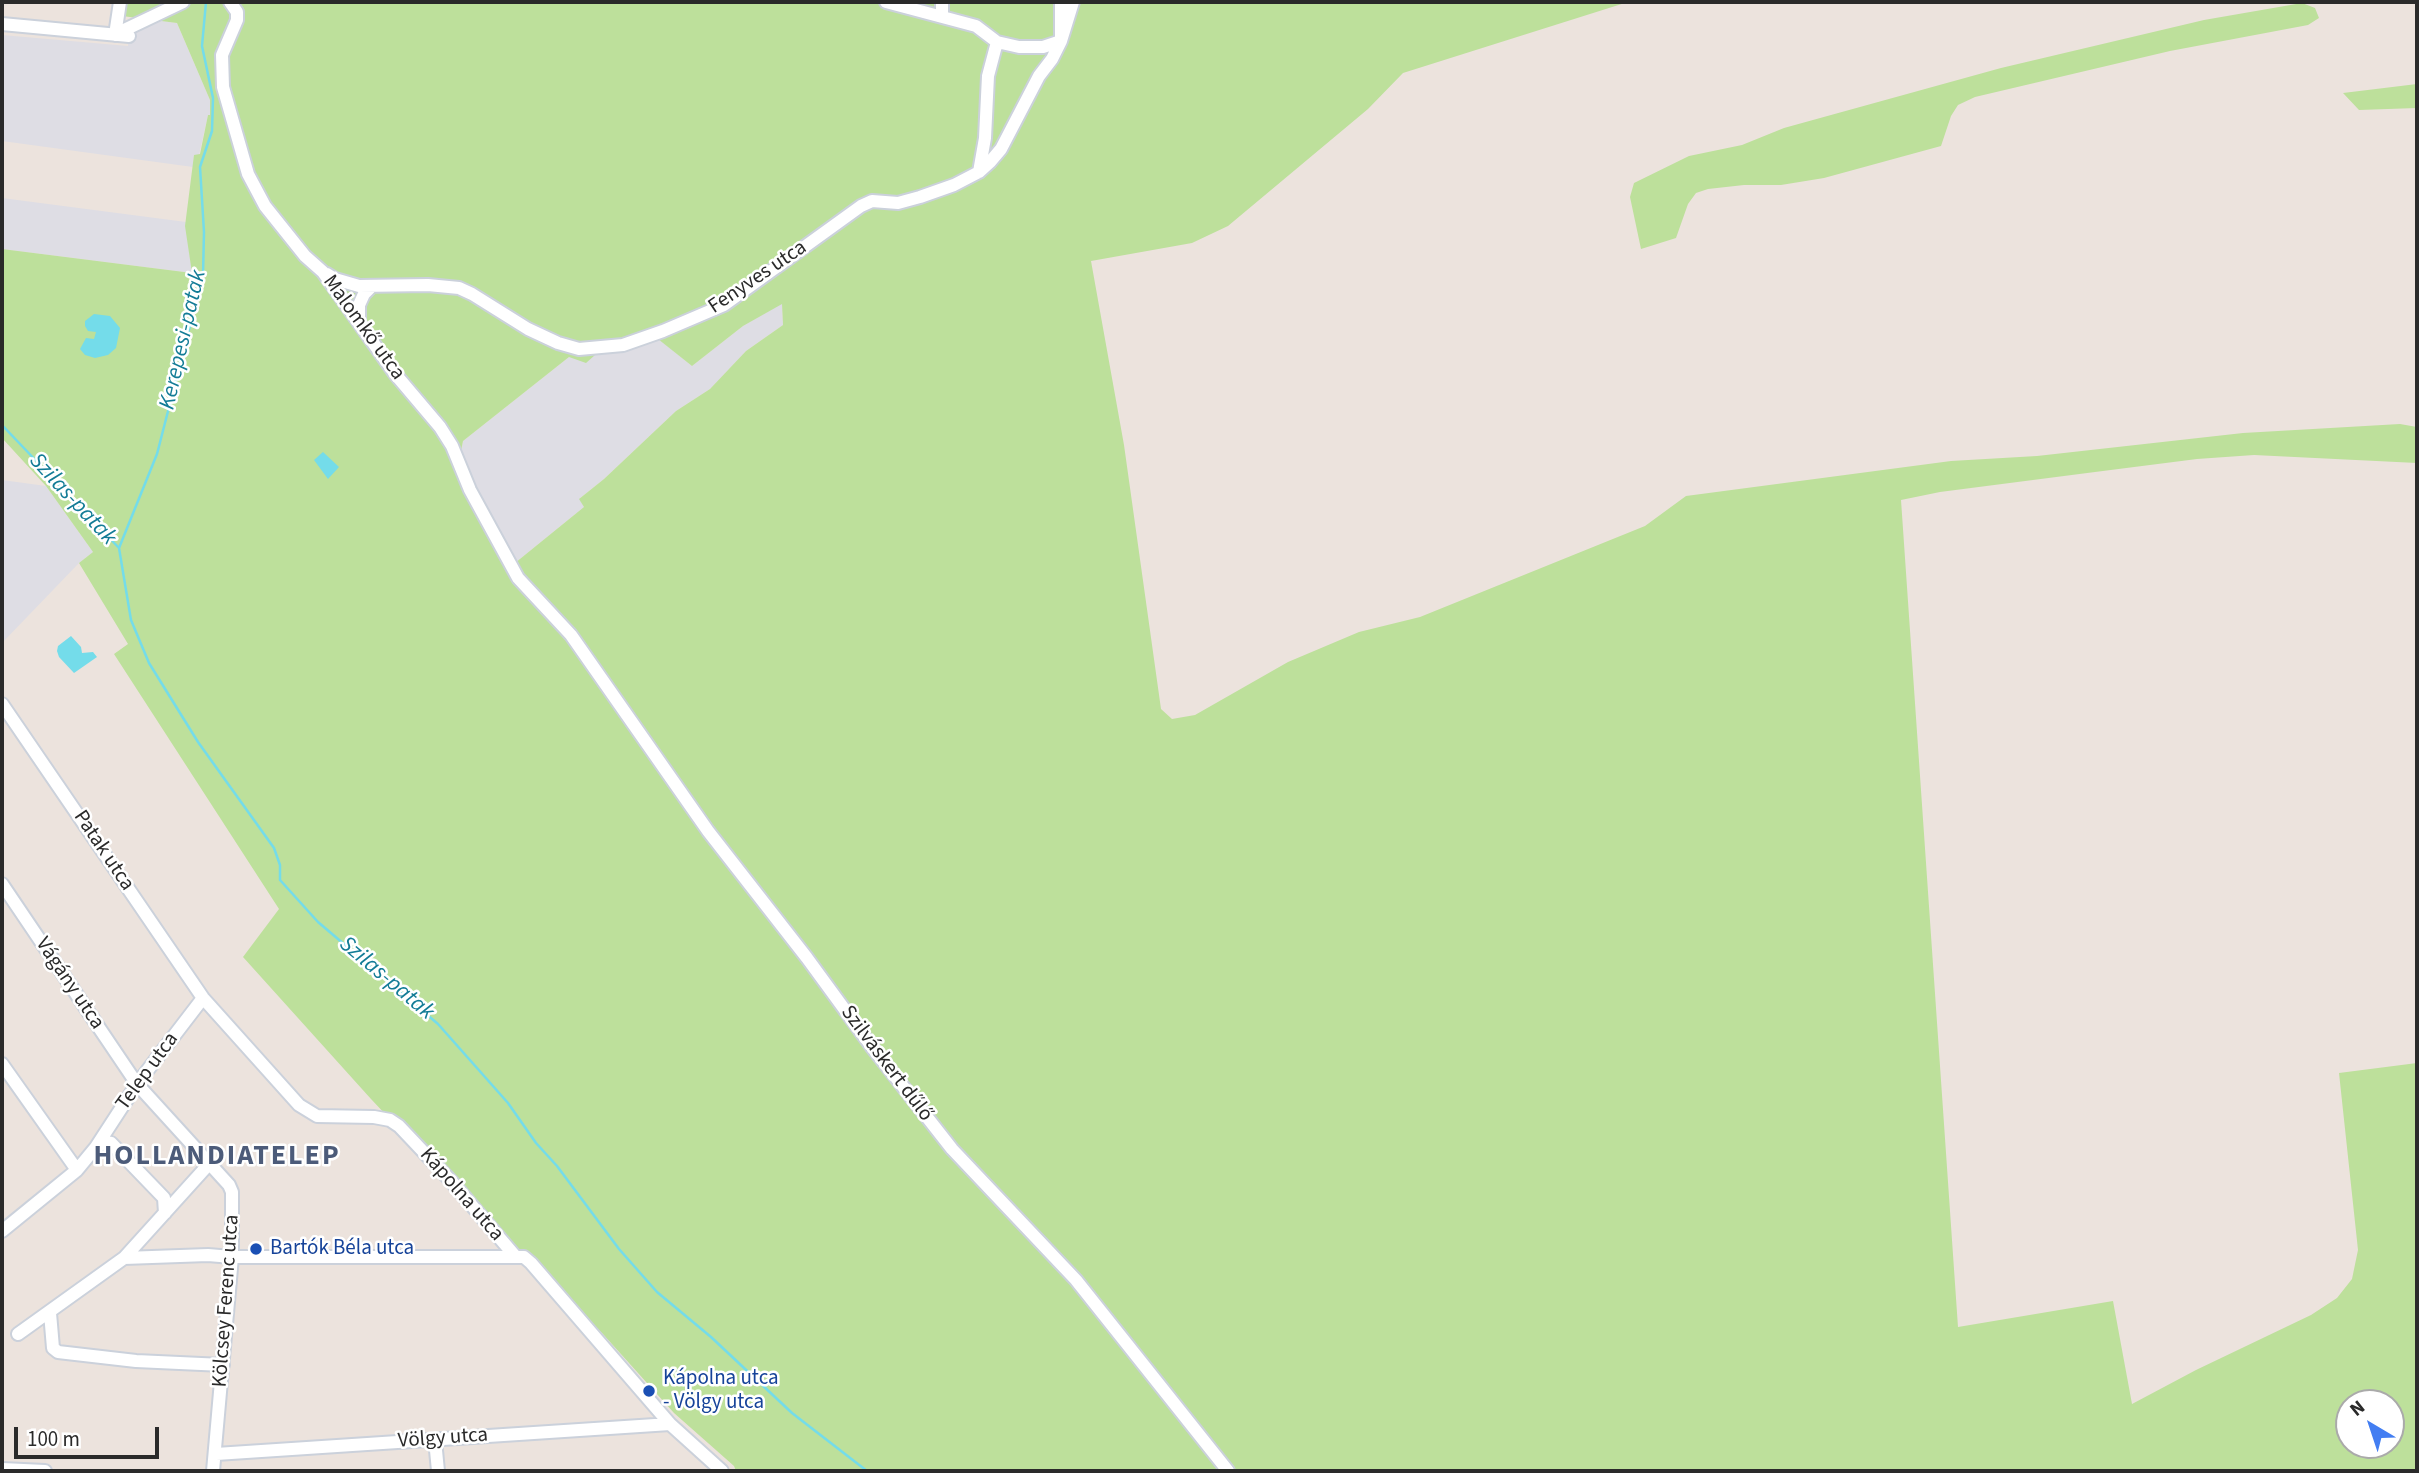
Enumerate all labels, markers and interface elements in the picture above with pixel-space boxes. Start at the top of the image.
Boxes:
street label: Fenyves utca [704,236,812,320]
water label: Kerepesi-patak [155,268,213,412]
street label: Malomkő utca [316,271,410,385]
water label: Szilas-patak [22,448,122,552]
street label: Patak utca [67,806,139,896]
water label: Szilas-patak [333,931,439,1027]
street label: Vágány utca [29,933,109,1035]
street label: Szilváskert dűlő [834,1001,938,1127]
street label: Telep utca [111,1028,185,1116]
district label: HOLLANDIATELEP [95,1141,339,1175]
street label: Kápolna utca [414,1143,508,1247]
street label: Kölcsey Ferenc utca [208,1214,246,1388]
place label: Bartók Béla utca [270,1236,414,1262]
marker: Bartók Béla utca [248,1241,264,1257]
place label: Kápolna utca - Völgy utca [663,1366,779,1416]
marker: Kápolna utca - Völgy utca [641,1383,657,1399]
north arrow [2335,1389,2405,1459]
text: N [2344,1394,2371,1423]
scale bar [18,1414,163,1458]
street label: Völgy utca [397,1423,489,1455]
text: 100 m [27,1424,80,1454]

